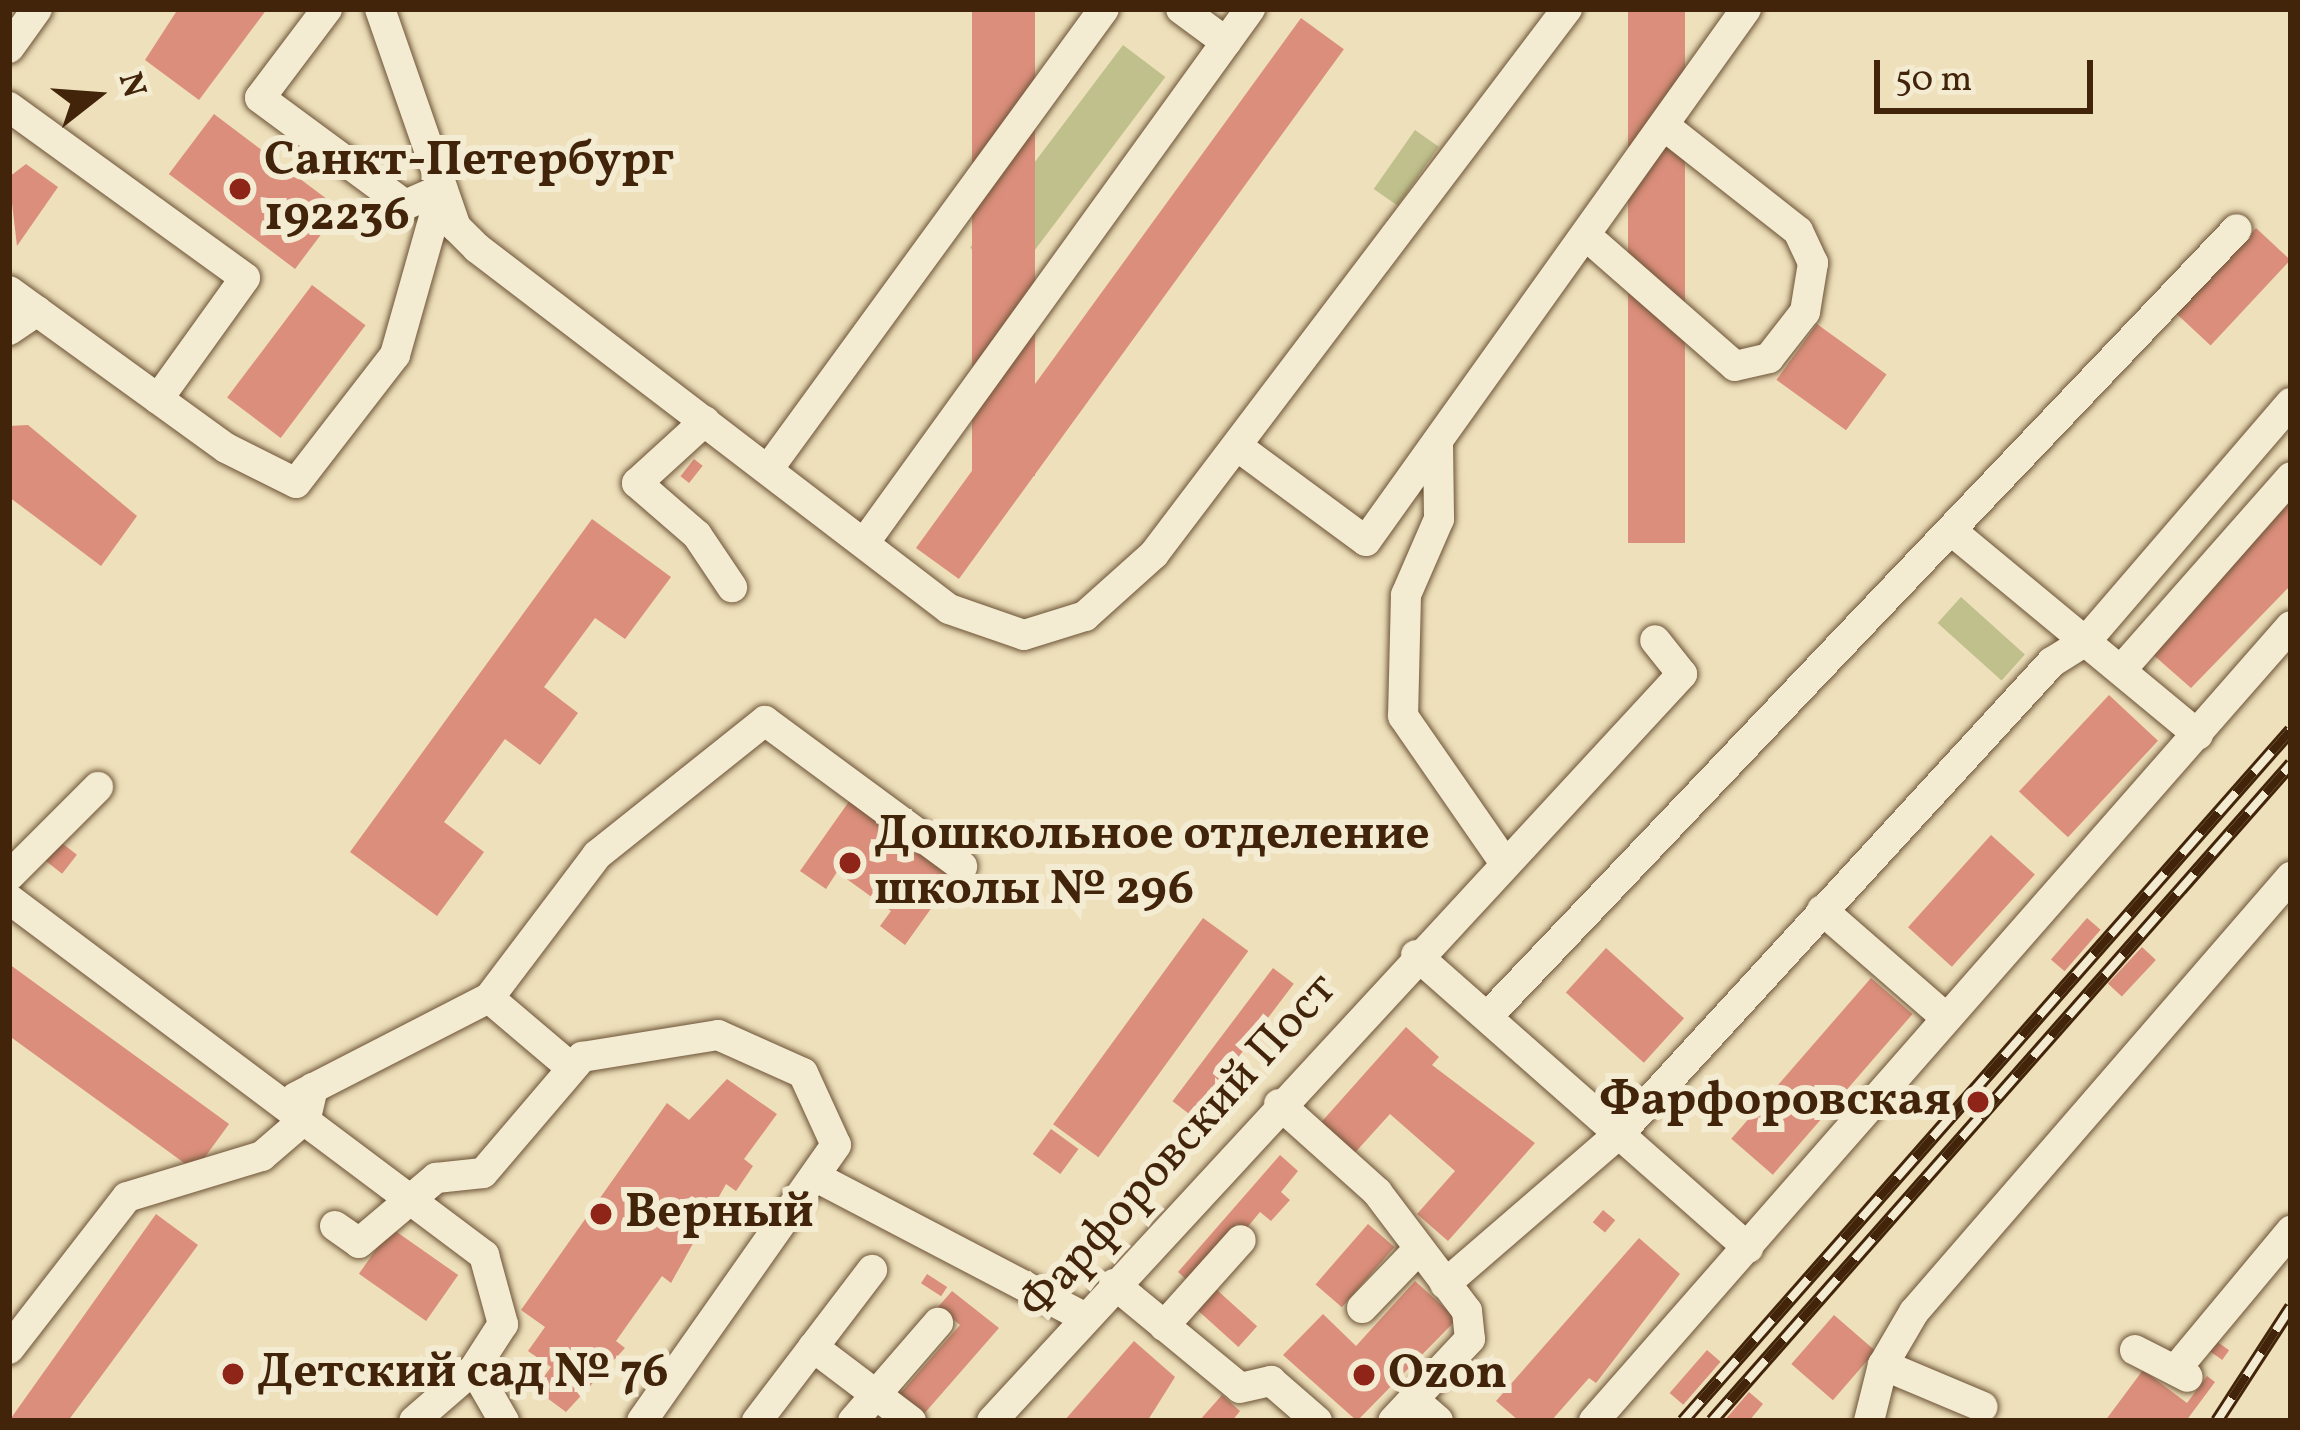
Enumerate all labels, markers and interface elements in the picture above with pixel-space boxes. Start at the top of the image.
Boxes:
north arrow [36,36,156,156]
scale bar [1880,36,2099,110]
text: 50 m [1895,56,1972,106]
text: N [105,67,156,104]
place label: Санкт-Петербург 192236 [264,132,674,245]
marker: Санкт-Петербург 192236 [227,176,253,202]
place label: Дошкольное отделение школы № 296 [874,806,1430,919]
marker: Дошкольное отделение школы № 296 [837,850,863,876]
street label: Фарфоровский Пост [1008,962,1350,1332]
place label: Фарфоровская [1599,1073,1951,1131]
marker: Фарфоровская [1962,1086,1994,1118]
place label: Верный [625,1185,814,1243]
marker: Верный [588,1201,614,1227]
place label: Детский сад № 76 [257,1345,669,1403]
place label: Ozon [1388,1346,1507,1404]
marker: Детский сад № 76 [220,1361,246,1387]
marker: Ozon [1351,1362,1377,1388]

